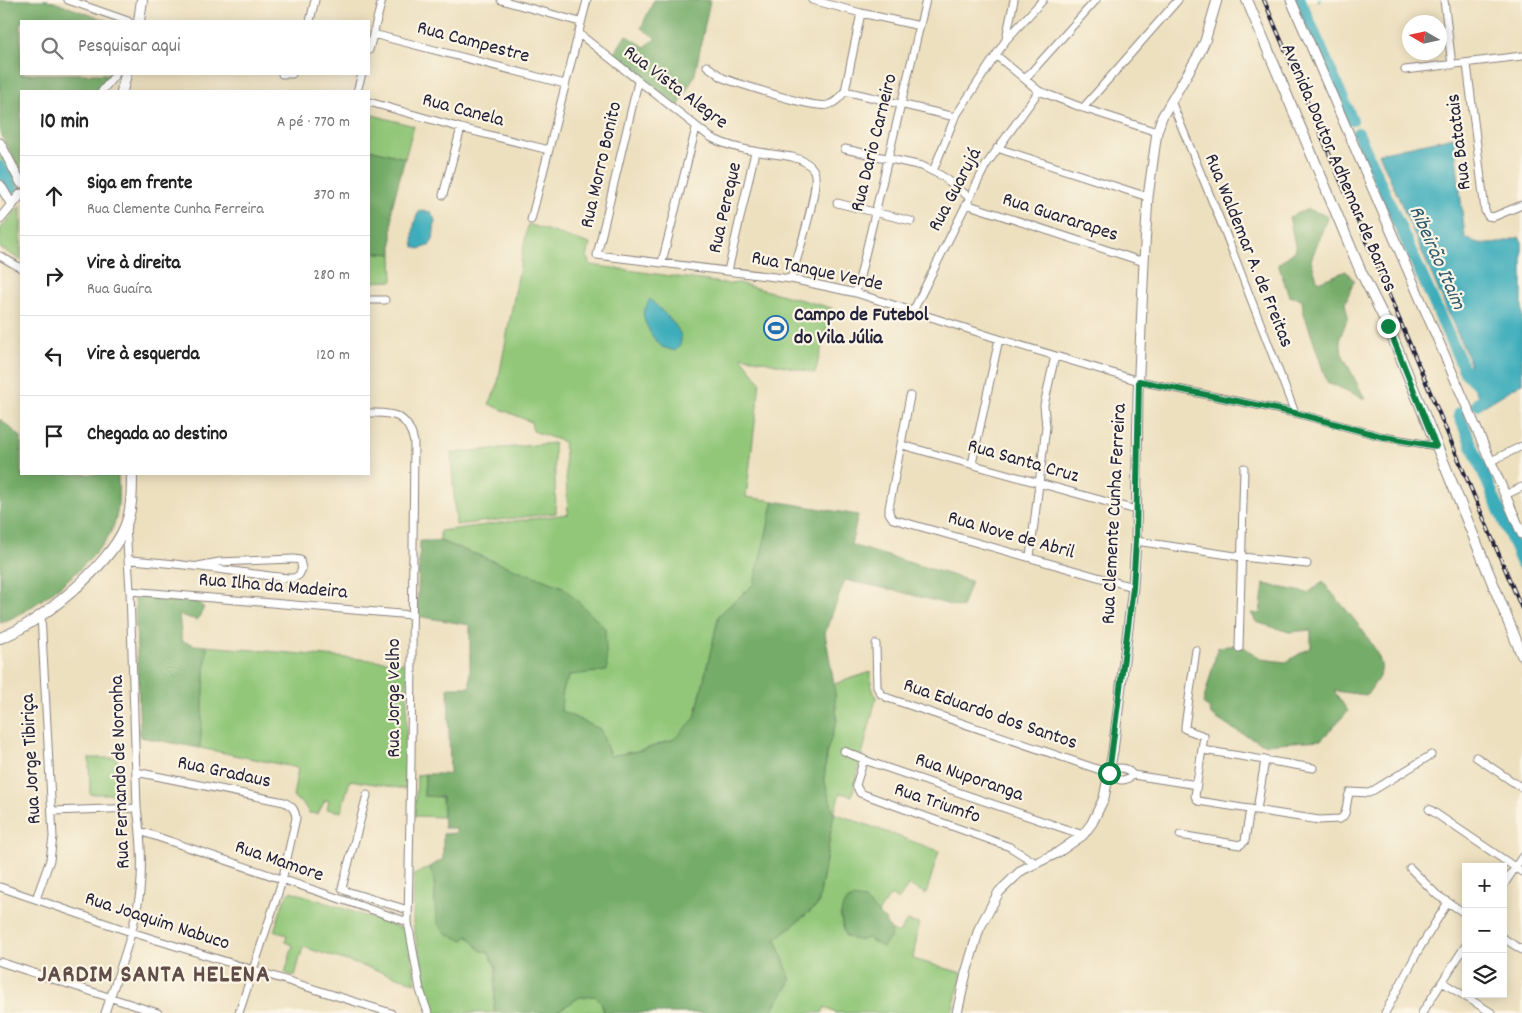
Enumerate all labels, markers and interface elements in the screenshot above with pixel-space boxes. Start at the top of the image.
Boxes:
street label: Rua Campestre [414,15,533,72]
north arrow [1402,15,1447,60]
search box [20,20,370,75]
icon: search [38,34,66,62]
text: Pesquisar aqui [78,34,180,61]
street label: Rua Vista Alegre [617,39,733,137]
street label: Avenida Doutor Adhemar de Barros [1273,39,1403,297]
street label: Rua Dario Carneiro [844,71,906,215]
street label: Rua Canela [419,87,508,136]
street label: Rua Batatais [1440,92,1480,192]
street label: Rua Morro Bonito [574,99,630,231]
text: 10 min [40,108,89,138]
text: A pé · 770 m [277,111,350,134]
street label: Rua Guarujá [922,143,990,237]
street label: Rua Waldemar A. de Freitas [1196,150,1300,352]
street label: Rua Pereque [702,159,750,256]
text: Siga em frente [87,171,192,198]
icon: ahead [40,182,68,210]
text: 370 m [313,184,350,207]
street label: Rua Guararapes [998,186,1122,250]
text: Rua Clemente Cunha Ferreira [87,198,264,221]
water label: Ribeirão Itaim [1400,201,1473,315]
street label: Rua Tanque Verde [749,244,886,300]
text: Vire à direita [87,251,180,278]
icon: right [40,262,68,290]
text: 280 m [313,264,350,287]
text: Rua Guaíra [87,278,152,301]
place label: Campo de Futebol do Vila Júlia [794,302,929,353]
sports icon: Campo de Futebol do Vila Júlia [763,315,789,341]
route end [1377,315,1400,338]
icon: left [40,342,68,370]
text: Vire à esquerda [87,342,199,369]
text: 120 m [316,344,350,367]
street label: Rua Clemente Cunha Ferreira [1095,402,1135,625]
icon: arrive [40,422,68,450]
text: Chegada ao destino [87,422,228,449]
street label: Rua Santa Cruz [964,433,1082,491]
street label: Rua Nove de Abril [944,504,1078,568]
street label: Rua Ilha da Madeira [197,567,349,608]
street label: Rua Jorge Velho [381,638,409,758]
street label: Rua Eduardo dos Santos [899,672,1081,758]
street label: Rua Fernando de Noronha [104,674,138,869]
street label: Rua Jorge Tibiriça [15,692,49,825]
street label: Rua Nuporanga [911,746,1028,810]
street label: Rua Gradaus [175,749,273,797]
route start [1098,762,1121,785]
street label: Rua Triumfo [890,776,984,832]
street label: Rua Mamore [231,834,327,890]
map controls [1462,863,1507,998]
button: + [1462,863,1507,908]
street label: Rua Joaquim Nabuco [81,885,233,959]
button: − [1462,908,1507,953]
button: layers [1462,953,1507,998]
district label: JARDIM SANTA HELENA [37,958,271,994]

